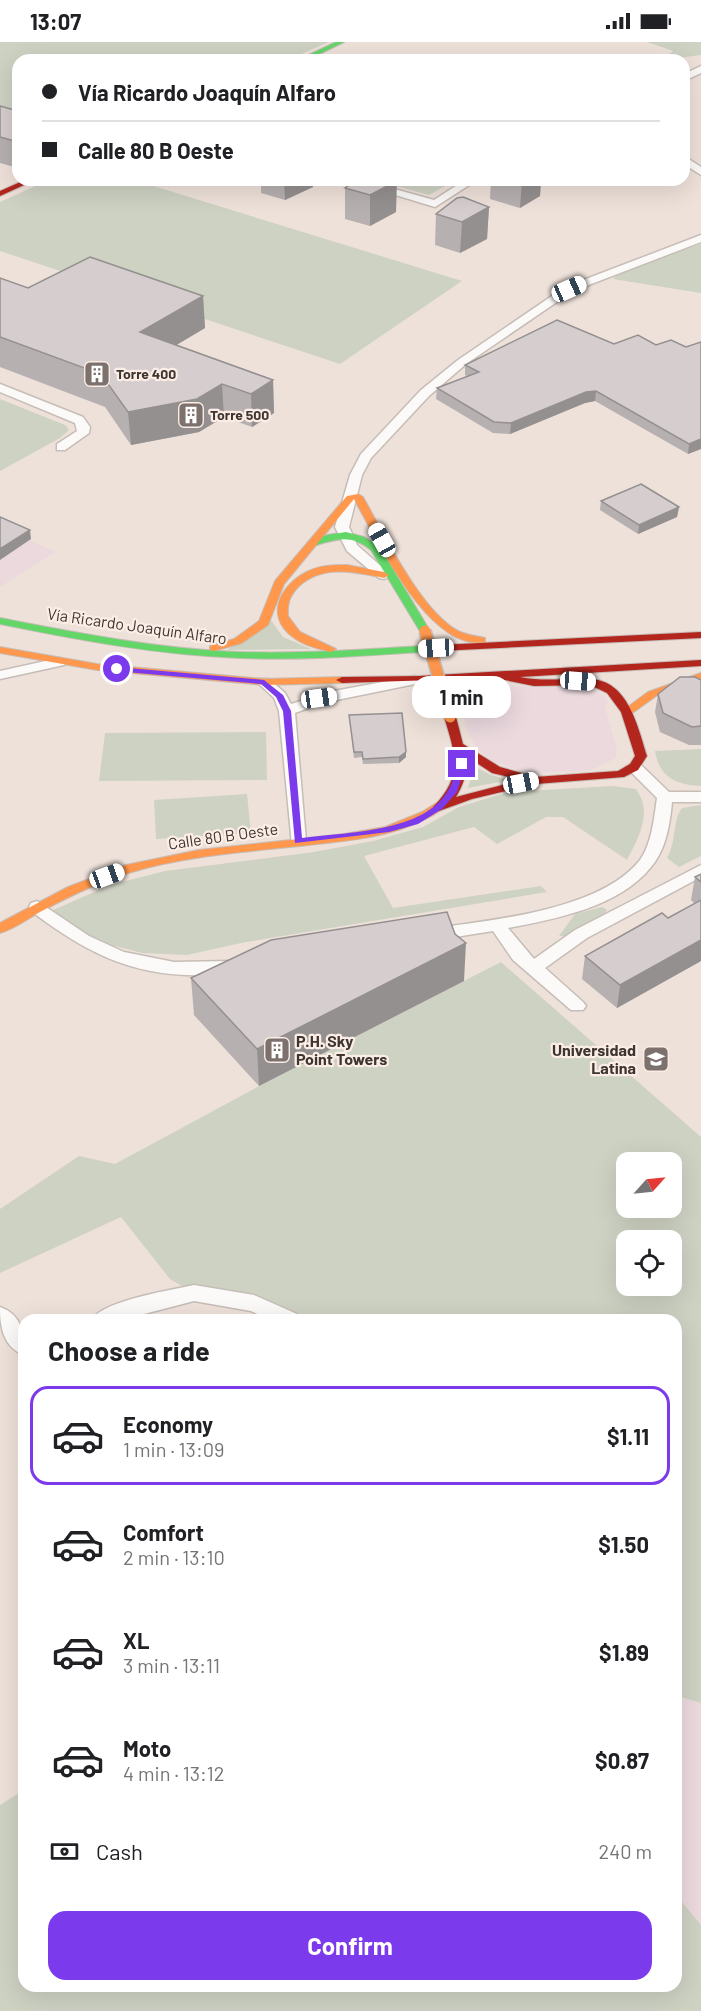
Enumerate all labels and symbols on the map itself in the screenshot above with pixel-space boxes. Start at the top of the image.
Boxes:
car [549,273,589,305]
building icon: Torre 400 [82,359,112,389]
place label: Torre 400 [116,365,176,382]
building icon: Torre 500 [176,400,206,430]
place label: Torre 500 [210,406,269,423]
car [365,520,399,560]
street label: Vía Ricardo Joaquín Alfaro [46,603,228,648]
car [418,638,454,658]
route start [103,655,130,682]
car [559,671,597,691]
callout: 1 min [412,677,512,719]
car [300,687,338,709]
route end [448,750,475,777]
car [502,771,540,795]
street label: Calle 80 B Oeste [167,818,279,853]
car [87,861,127,891]
place label: P.H. Sky Point Towers [296,1031,387,1068]
building icon: P.H. Sky Point Towers [262,1035,292,1065]
place label: Universidad Latina [552,1040,636,1077]
school or university icon: Universidad Latina [641,1044,671,1074]
north arrow [616,1152,682,1218]

